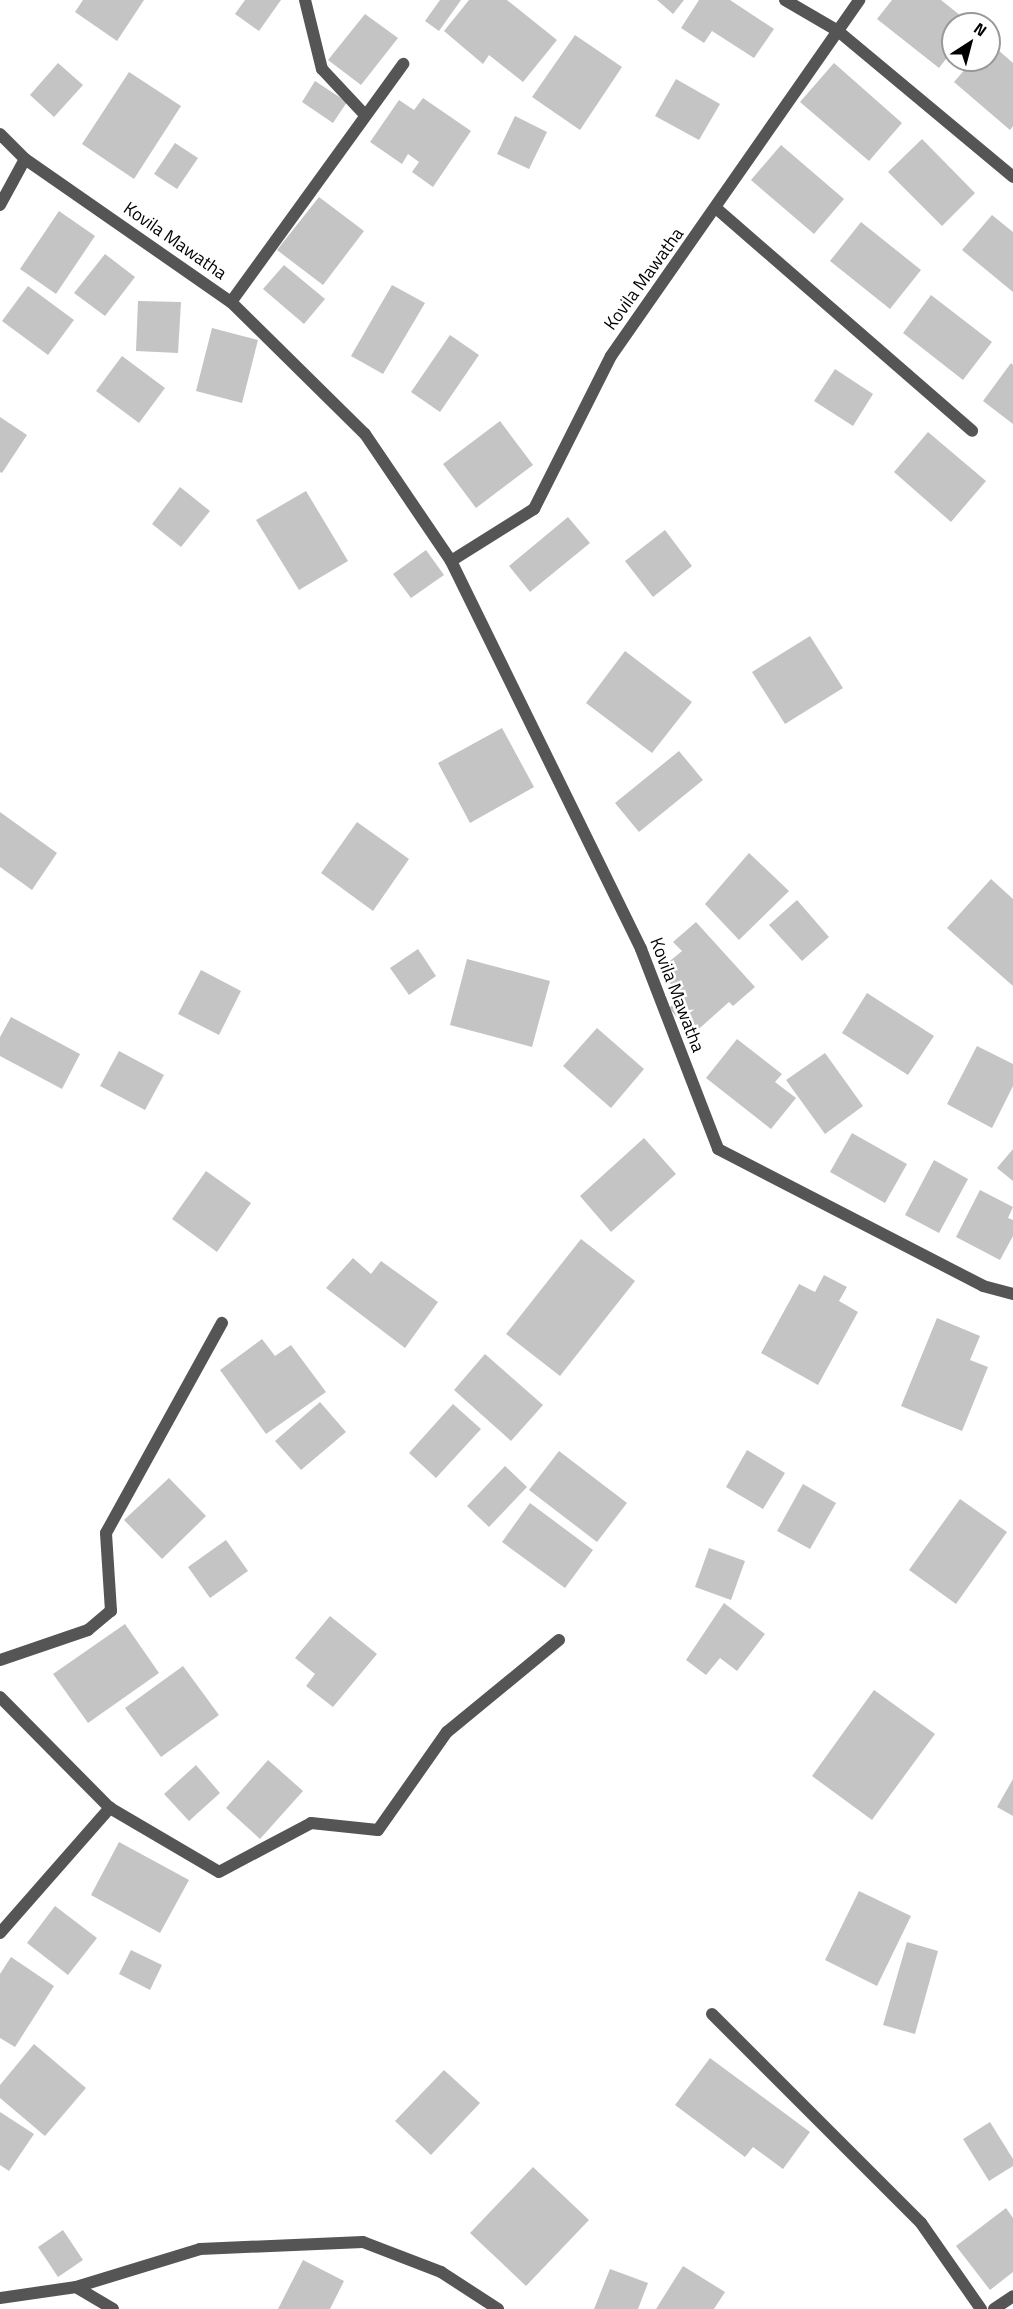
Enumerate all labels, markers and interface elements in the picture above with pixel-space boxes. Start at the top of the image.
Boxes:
north arrow [941,12,1001,72]
text: N [969,16,992,42]
street label: Kovila Mawatha [119,197,231,285]
street label: Kovila Mawatha [600,224,688,334]
street label: Kovila Mawatha [645,935,709,1055]

